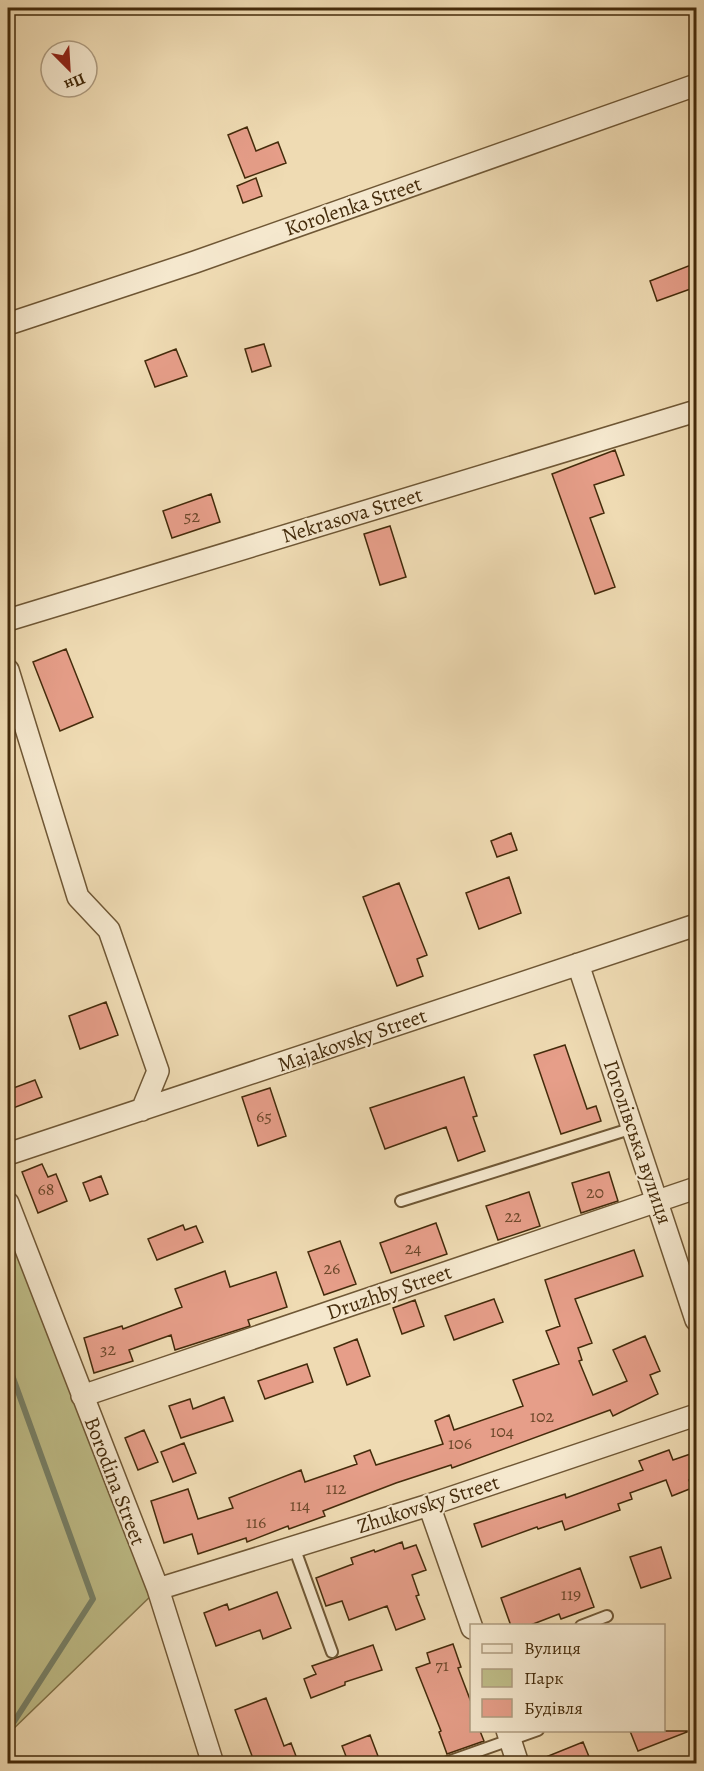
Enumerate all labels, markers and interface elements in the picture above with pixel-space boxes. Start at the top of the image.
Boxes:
north arrow [39,39,99,99]
text: Пн [61,67,89,96]
street label: Korolenka Street [281,169,425,243]
street label: Nekrasova Street [278,480,426,550]
house number: 52 [184,504,201,528]
street label: Majakovsky Street [274,1001,430,1079]
street label: Гоголівська вулиця [597,1056,679,1228]
house number: 65 [256,1104,272,1128]
house number: 68 [37,1177,55,1201]
house number: 20 [586,1180,604,1204]
house number: 22 [504,1204,522,1228]
house number: 24 [405,1236,421,1260]
house number: 26 [324,1256,340,1280]
street label: Druzhby Street [323,1257,455,1326]
house number: 32 [100,1337,116,1361]
house number: 102 [530,1404,555,1428]
street label: Borodina Street [78,1413,152,1549]
house number: 104 [490,1419,514,1443]
house number: 106 [448,1431,472,1455]
street label: Zhukovsky Street [353,1468,503,1540]
house number: 112 [326,1476,347,1500]
house number: 114 [290,1493,310,1517]
house number: 116 [246,1510,266,1534]
house number: 119 [561,1582,581,1606]
legend [470,1624,665,1732]
text: Вулиця [524,1636,581,1660]
house number: 71 [435,1653,449,1677]
text: Парк [524,1666,564,1690]
text: Будівля [524,1696,583,1720]

